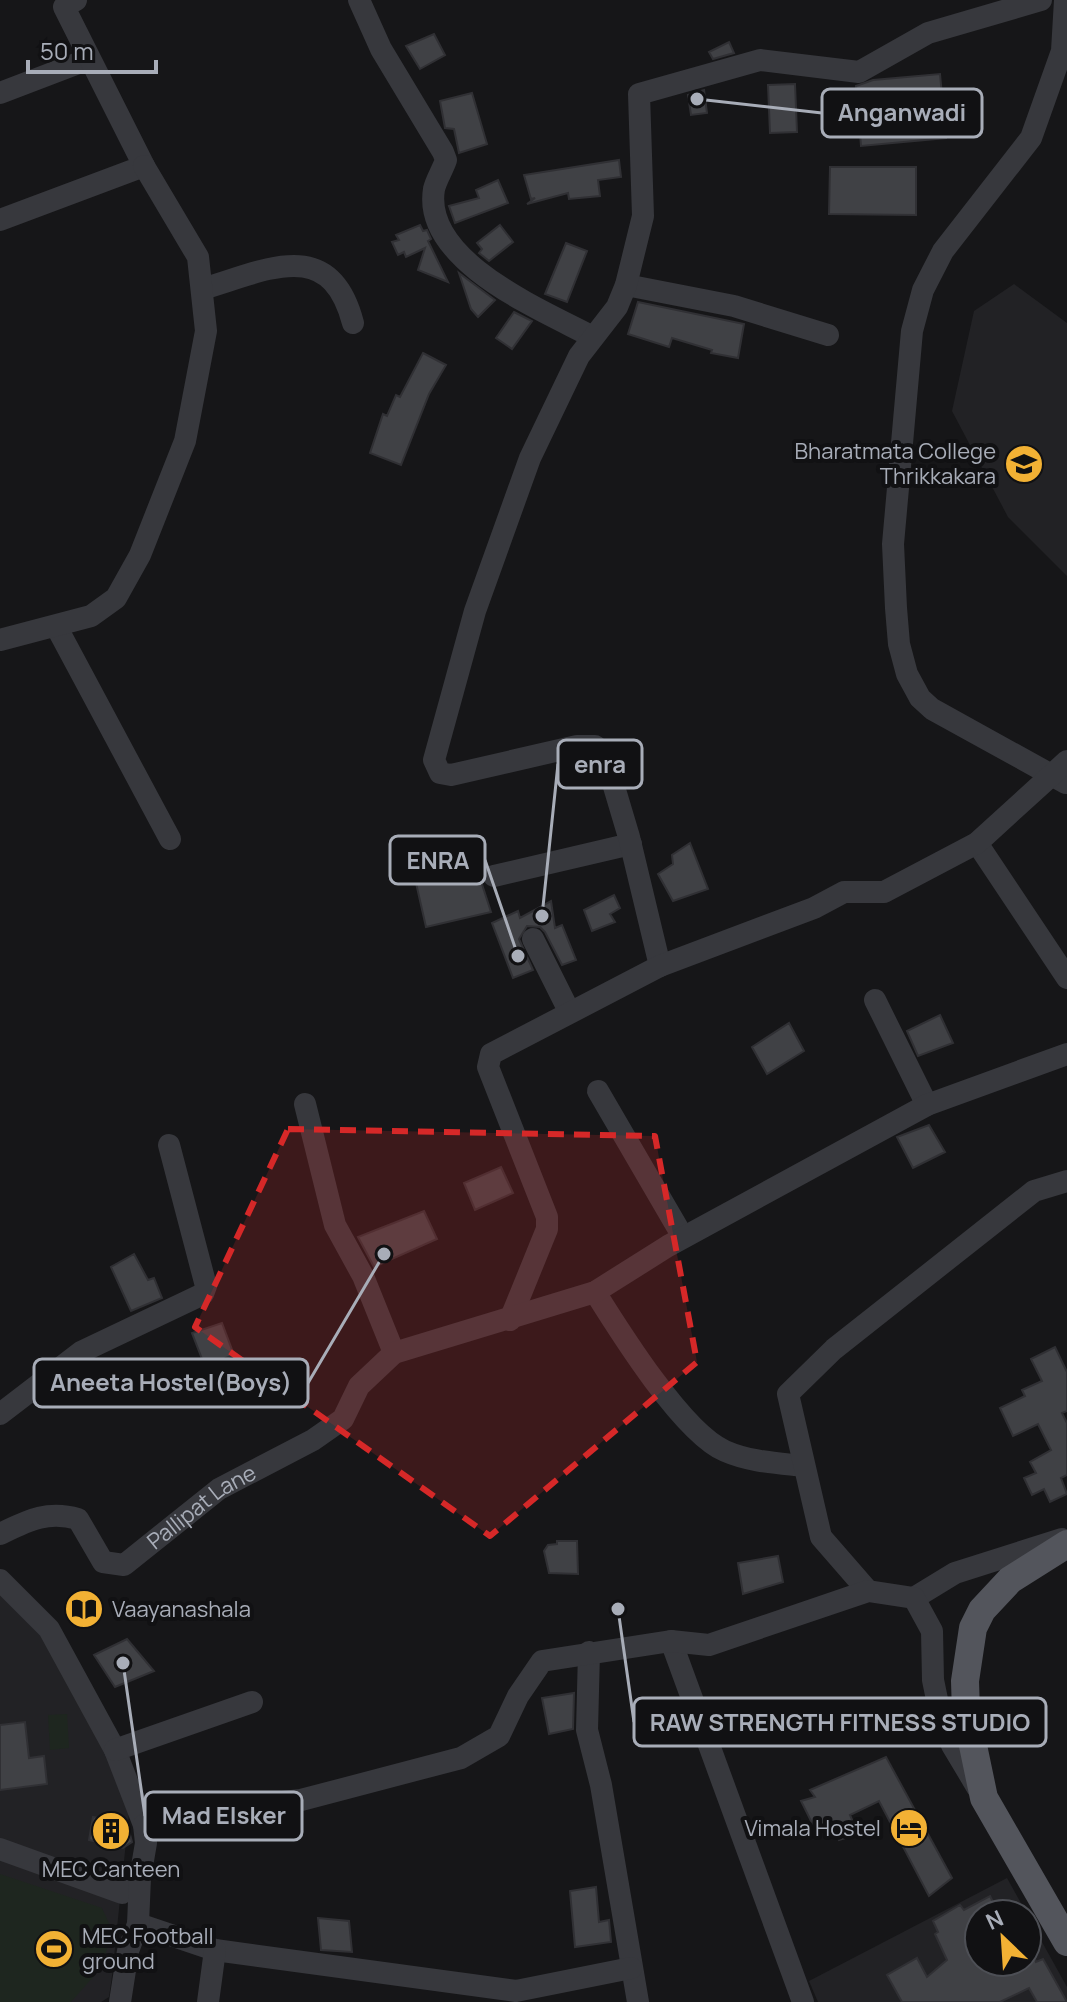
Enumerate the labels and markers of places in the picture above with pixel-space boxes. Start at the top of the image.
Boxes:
callout: Anganwadi [822,89,982,137]
place label: Bharatmata College Thrikkakara [795,436,996,491]
school or university icon: Bharatmata College Thrikkakara [1003,443,1045,485]
callout: enra [558,740,642,788]
callout: ENRA [390,836,485,884]
callout: Aneeta Hostel(Boys) [34,1359,308,1407]
library icon: Vaayanashala [63,1588,105,1630]
place label: Vaayanashala [112,1594,251,1624]
callout: RAW STRENGTH FITNESS STUDIO [634,1698,1046,1746]
callout: Mad Elsker [145,1792,302,1840]
hotel icon: Vimala Hostel [888,1807,930,1849]
building icon: MEC Canteen [90,1810,132,1852]
place label: Vimala Hostel [745,1813,881,1843]
place label: MEC Canteen [42,1854,180,1884]
place label: MEC Football ground [82,1921,214,1976]
sports icon: MEC Football ground [33,1928,75,1970]

